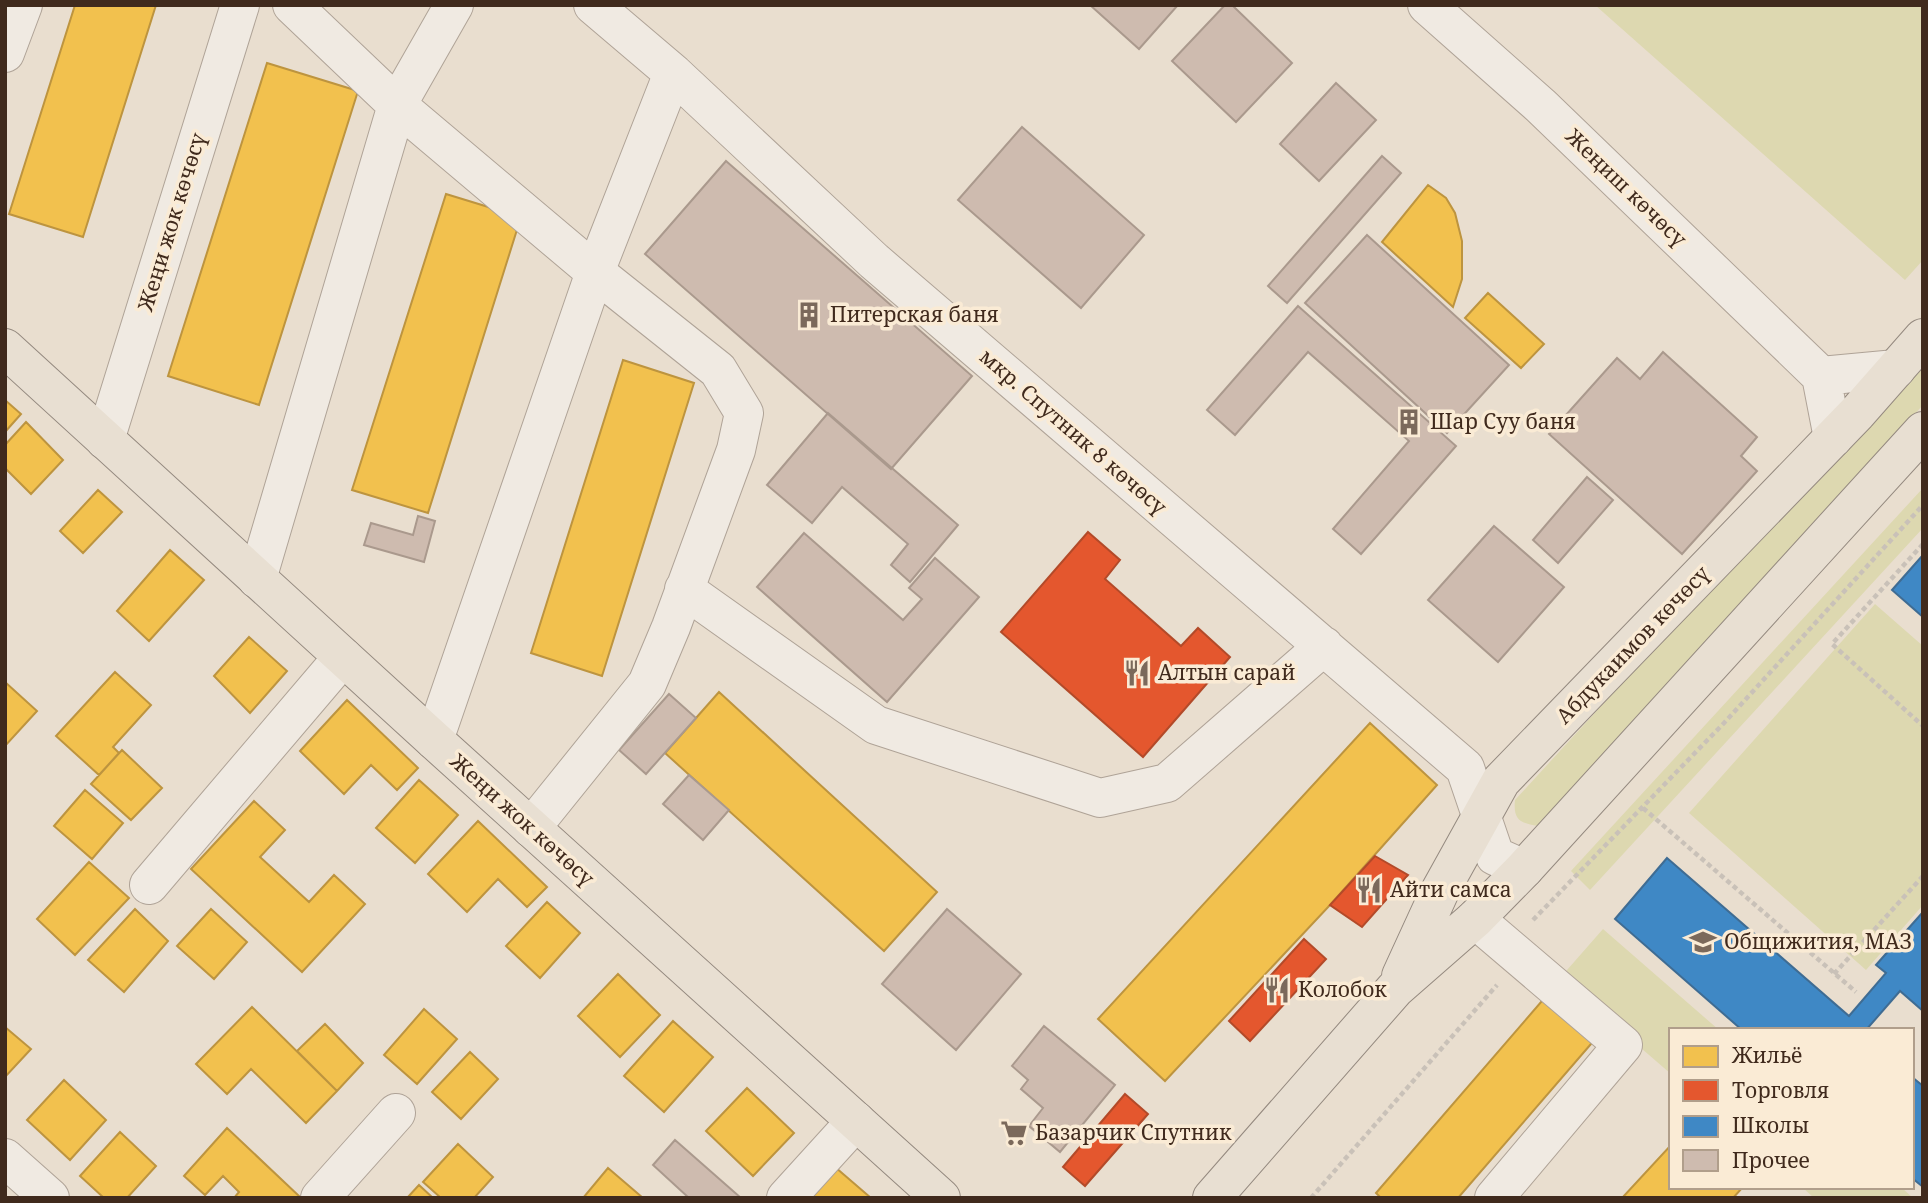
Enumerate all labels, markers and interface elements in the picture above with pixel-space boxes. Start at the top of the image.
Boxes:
street label: Жеңиш көчөсү [1559,122,1694,253]
street label: Жеңи жок көчөсү [130,128,212,315]
building icon: Питерская баня [794,300,824,330]
place label: Питерская баня [830,300,999,328]
street label: мкр. Спутник 8 көчөсү [974,342,1174,521]
building icon: Шар Суу баня [1394,407,1424,437]
place label: Шар Суу баня [1430,407,1576,435]
street label: Абдукаимов көчөсү [1549,559,1716,729]
restaurant icon: Алтын сарай [1122,658,1152,688]
place label: Алтын сарай [1158,658,1295,686]
street label: Жеңи жок көчөсү [444,746,601,892]
restaurant icon: Айти самса [1354,875,1384,905]
place label: Айти самса [1390,875,1512,903]
school or university icon: Общижития, МАЗ [1688,927,1718,957]
place label: Общижития, МАЗ [1724,927,1912,955]
restaurant icon: Колобок [1262,975,1292,1005]
place label: Колобок [1298,975,1387,1003]
legend [1669,1028,1914,1189]
text: Жильё [1731,1041,1802,1069]
text: Торговля [1732,1076,1829,1104]
text: Школы [1732,1111,1809,1139]
supermarket icon: Базарчик Спутник [999,1118,1029,1148]
place label: Базарчик Спутник [1035,1118,1232,1146]
text: Прочее [1732,1146,1810,1174]

